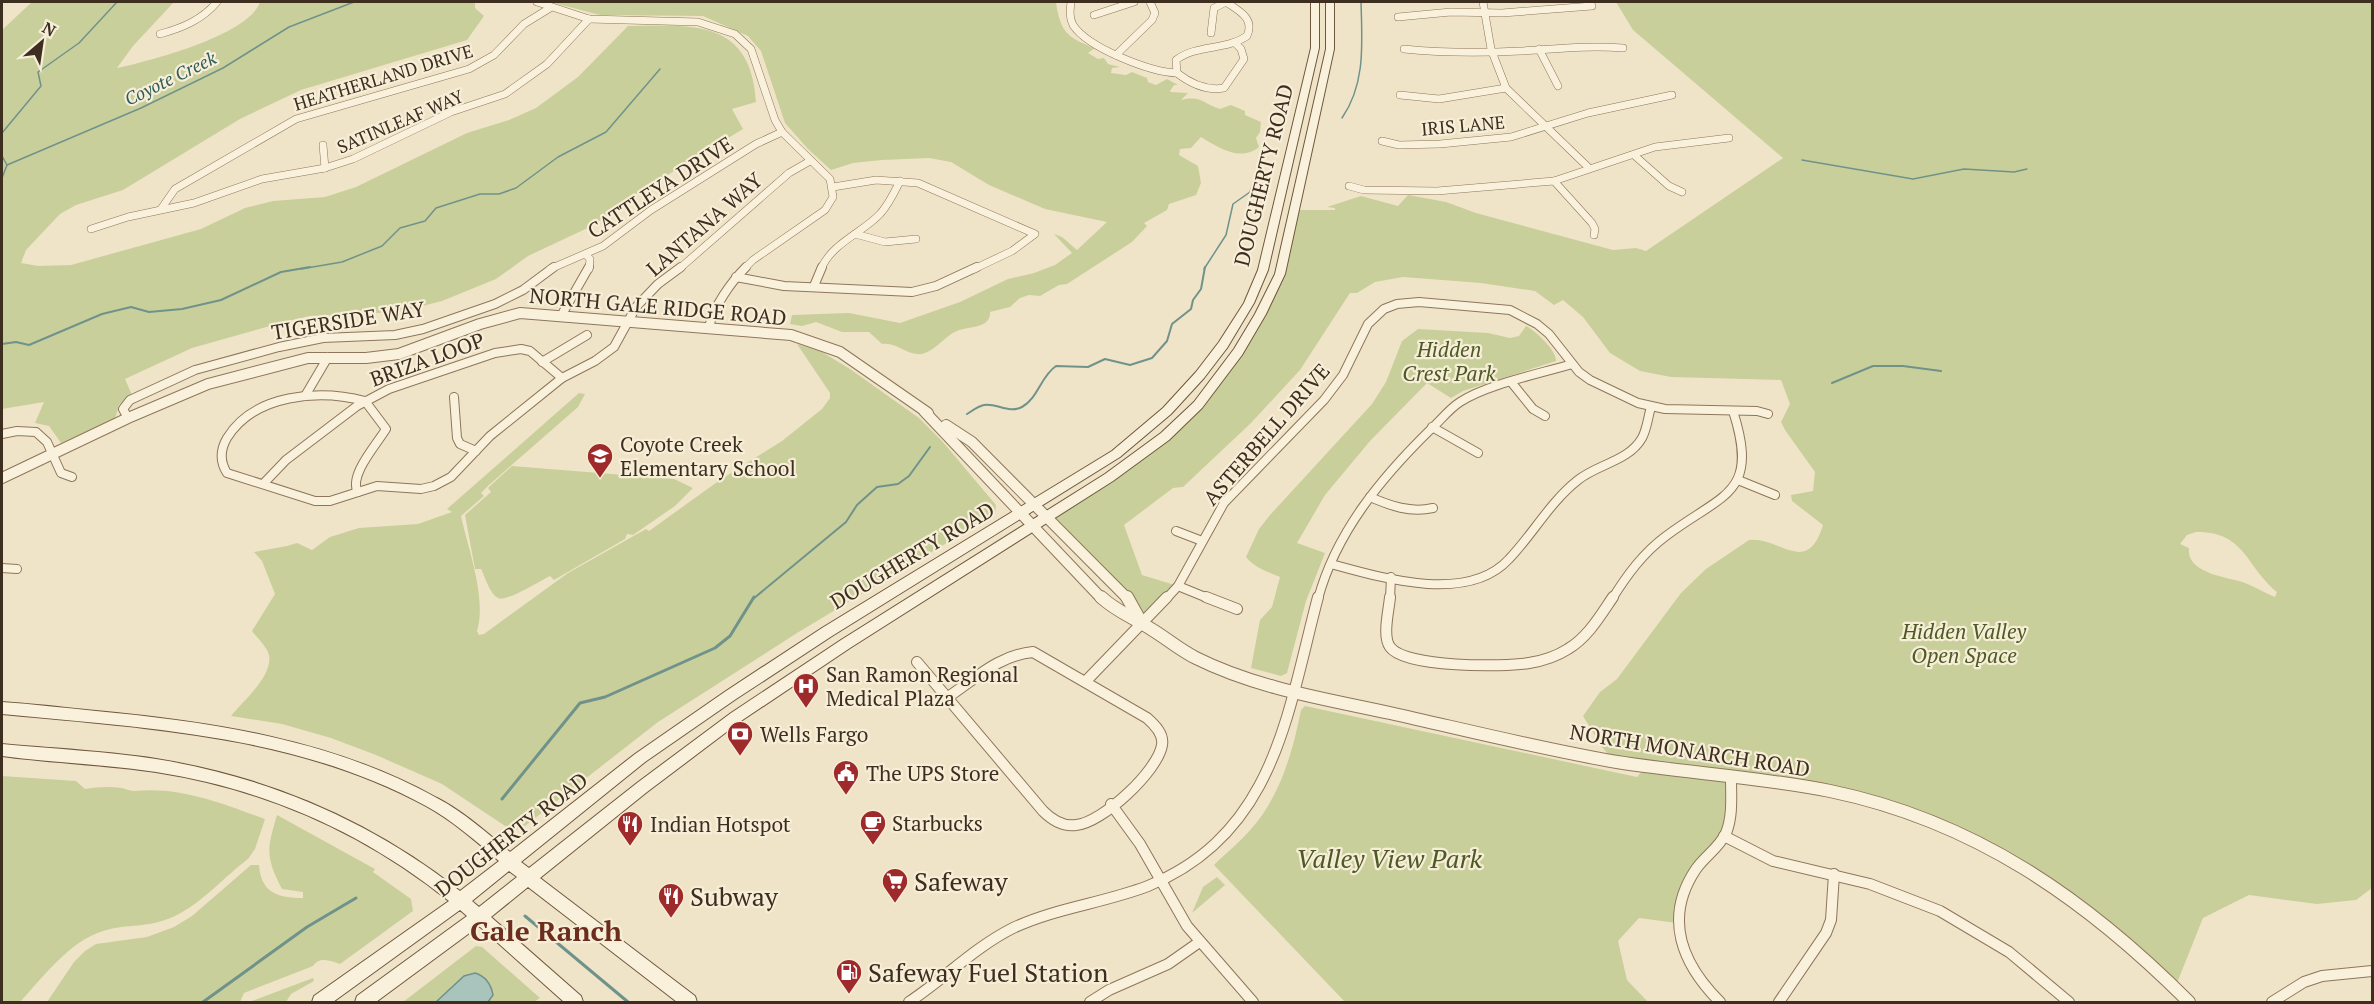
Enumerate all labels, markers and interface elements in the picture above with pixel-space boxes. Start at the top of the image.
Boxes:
north arrow [12,12,72,72]
text: N [39,16,60,41]
street label: HEATHERLAND DRIVE [290,38,476,116]
water label: Coyote Creek [120,45,220,111]
street label: DOUGHERTY ROAD [1227,81,1299,269]
street label: SATINLEAF WAY [333,83,467,158]
street label: IRIS LANE [1420,109,1506,141]
street label: CATTLEYA DRIVE [582,129,738,245]
street label: LANTANA WAY [640,166,768,282]
street label: NORTH GALE RIDGE ROAD [528,281,788,331]
street label: TIGERSIDE WAY [269,294,427,346]
street label: BRIZA LOOP [366,325,488,393]
park label: Hidden Crest Park [1402,335,1497,387]
street label: ASTERBELL DRIVE [1196,357,1336,511]
place label: Coyote Creek Elementary School [620,430,796,482]
school or university icon: Coyote Creek Elementary School [585,441,615,479]
street label: DOUGHERTY ROAD [825,495,999,615]
park label: Hidden Valley Open Space [1901,617,2026,669]
place label: San Ramon Regional Medical Plaza [826,660,1019,712]
hospital icon: San Ramon Regional Medical Plaza [791,671,821,709]
street label: NORTH MONARCH ROAD [1568,717,1812,783]
bank icon: Wells Fargo [725,719,755,757]
place label: Wells Fargo [760,720,868,748]
public building icon: The UPS Store [831,758,861,796]
place label: The UPS Store [866,759,999,787]
street label: DOUGHERTY ROAD [429,765,593,903]
cafe icon: Starbucks [858,808,888,846]
restaurant icon: Indian Hotspot [615,809,645,847]
place label: Starbucks [892,809,983,837]
place label: Indian Hotspot [650,810,791,838]
park label: Valley View Park [1296,841,1482,875]
place label: Safeway [914,864,1009,898]
supermarket icon: Safeway [880,866,910,904]
place label: Subway [690,879,779,913]
restaurant icon: Subway [656,881,686,919]
district label: Gale Ranch [470,912,622,949]
place label: Safeway Fuel Station [868,955,1108,989]
fuel station icon: Safeway Fuel Station [834,957,864,995]

